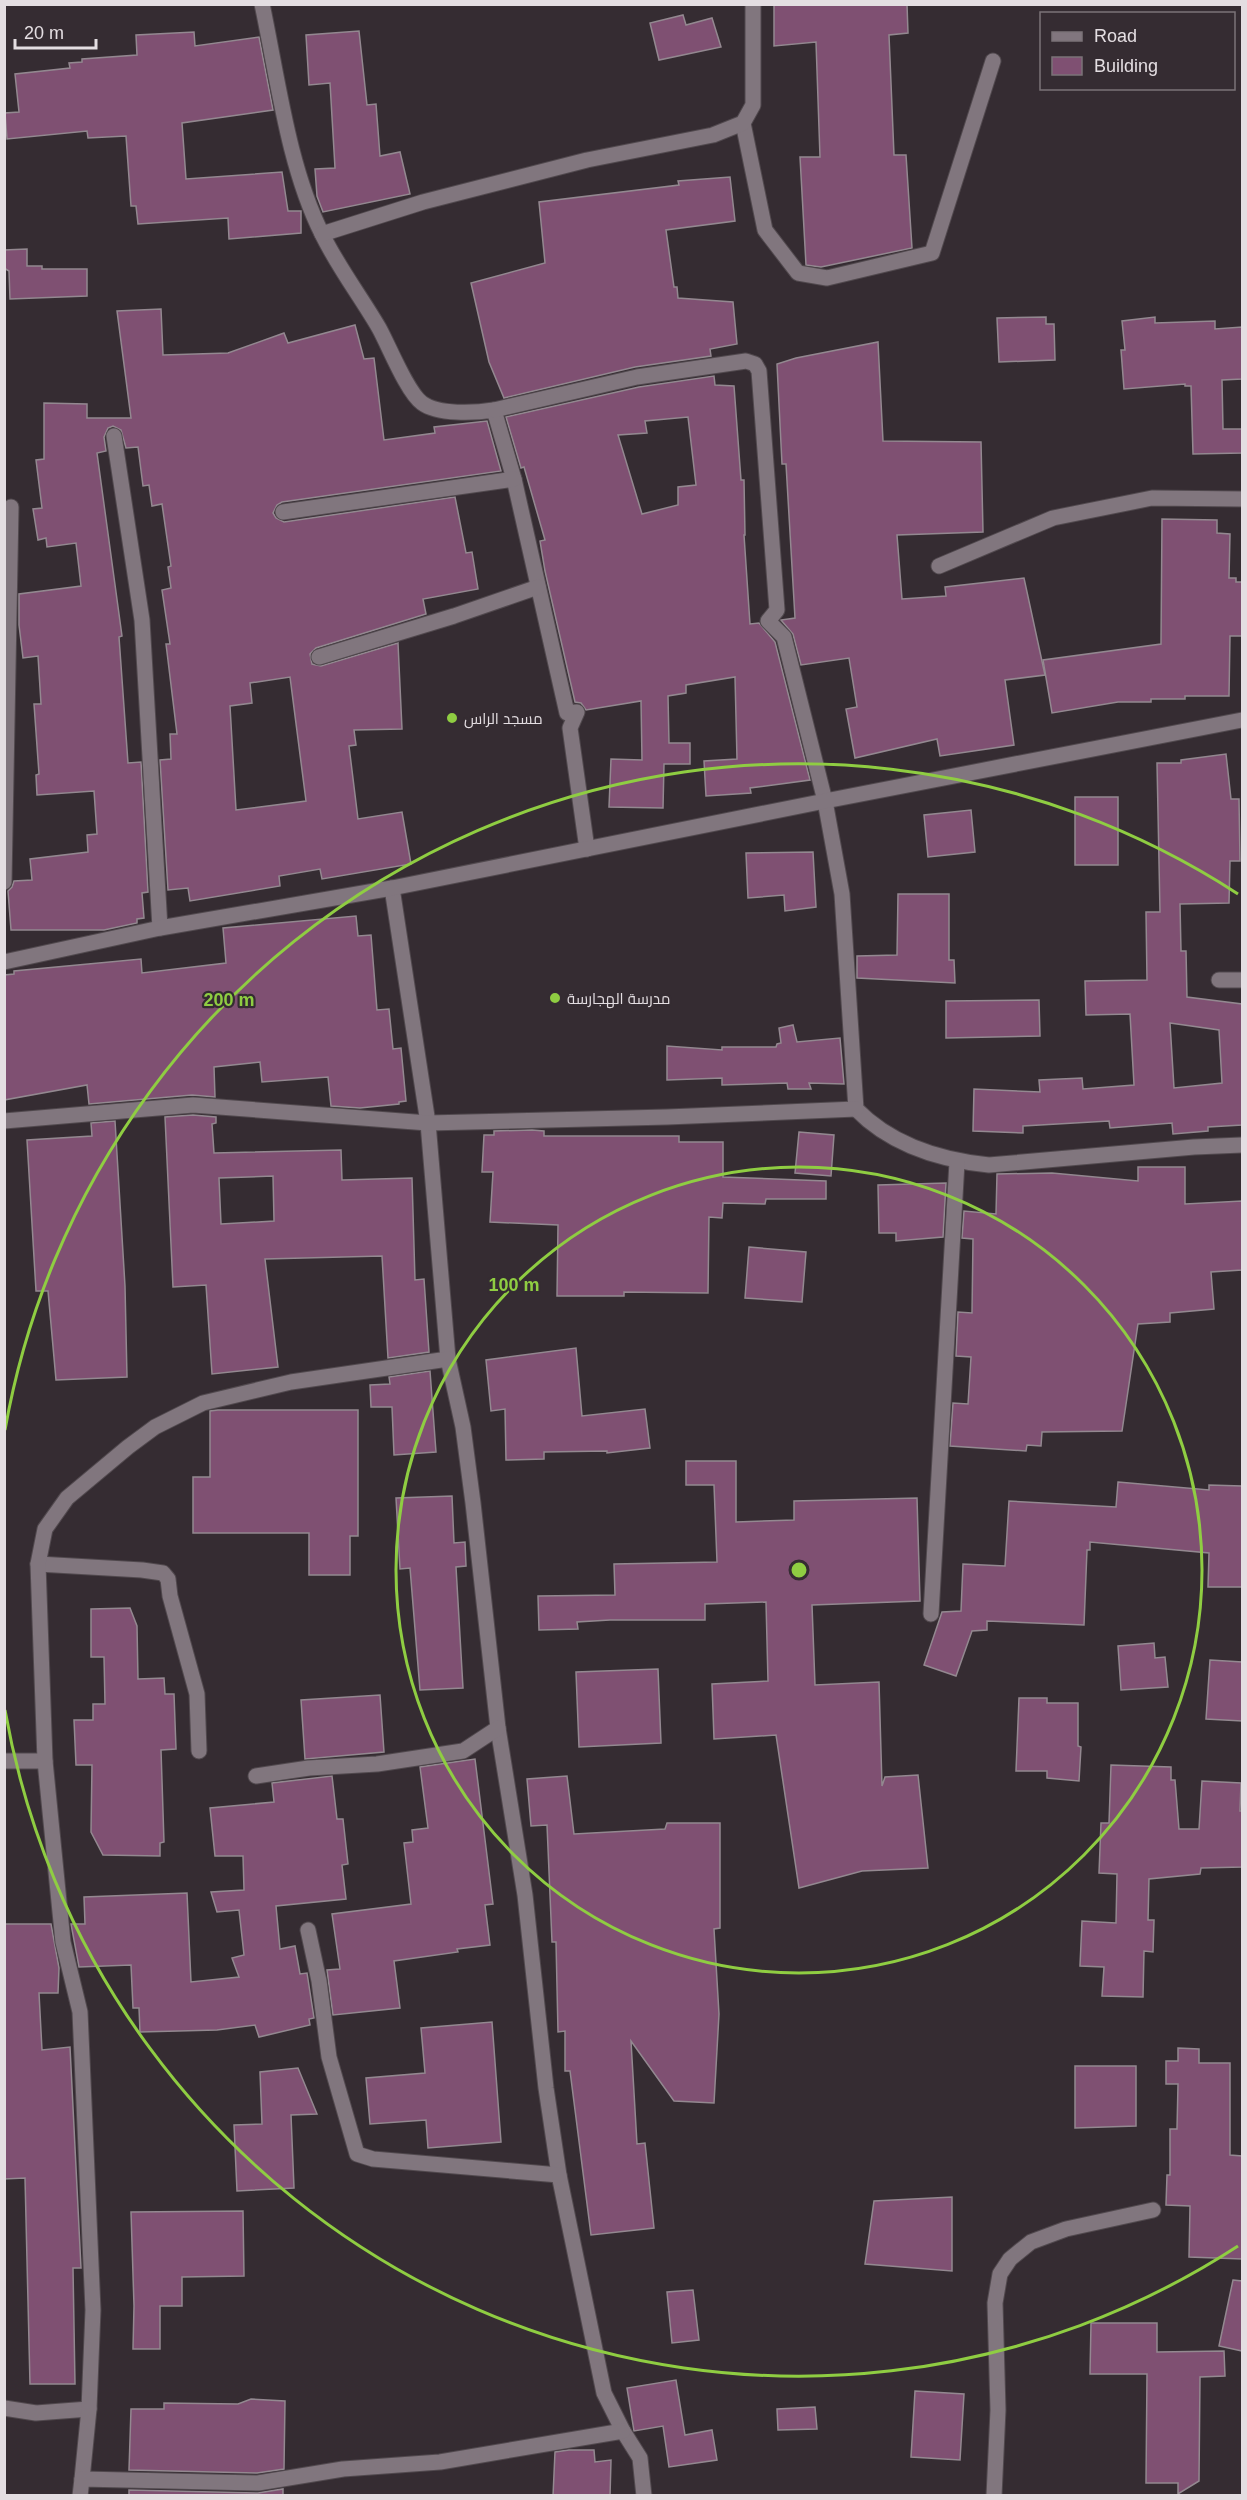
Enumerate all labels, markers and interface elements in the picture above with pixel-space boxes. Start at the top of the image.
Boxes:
scale bar [15,12,96,50]
legend [1040,12,1235,90]
text: 20 m [24,23,64,43]
text: Road [1094,26,1137,46]
text: Building [1094,56,1158,76]
place label: مسجد الراس [464,710,543,729]
marker: مسجد الراس [445,711,459,725]
text: 200 m [203,990,255,1010]
place label: مدرسة الهجارسة [567,990,670,1009]
marker: مدرسة الهجارسة [548,991,562,1005]
text: 100 m [488,1275,540,1295]
centre of rings [789,1560,809,1580]

